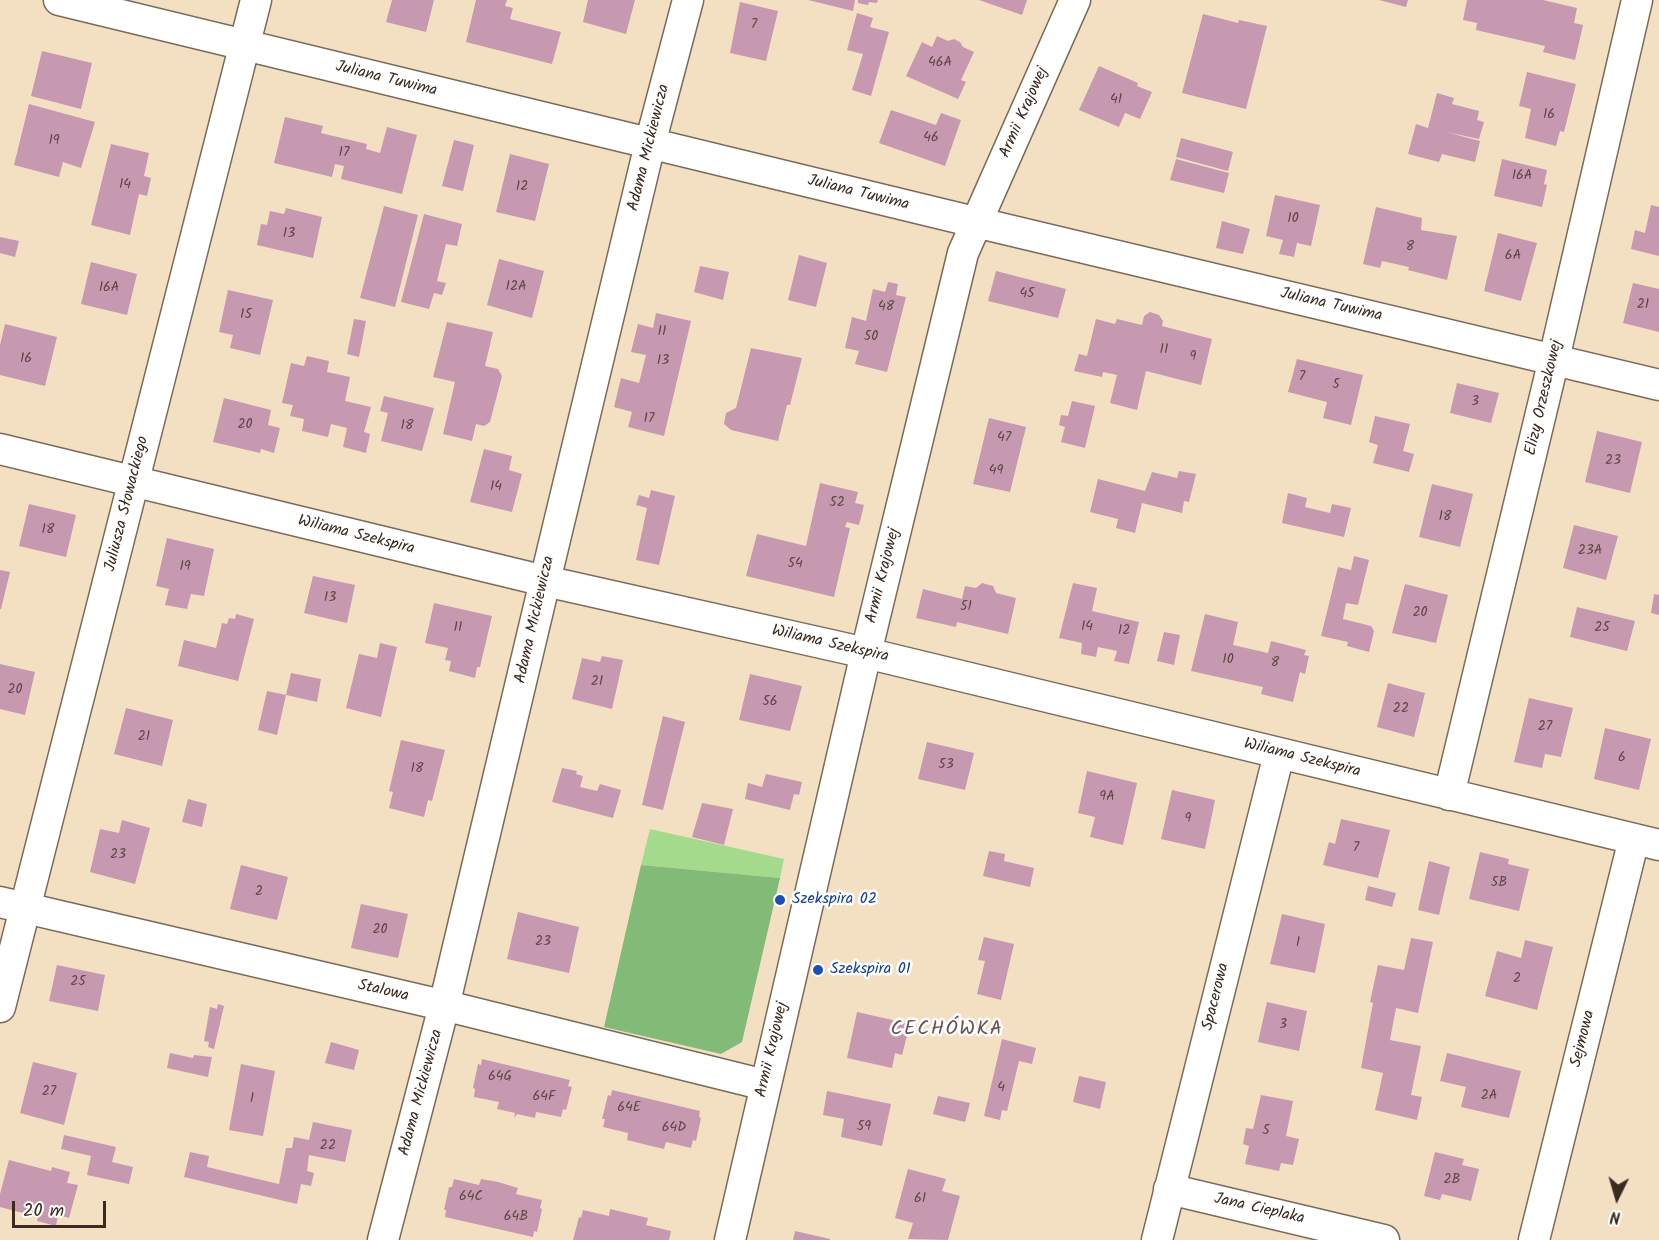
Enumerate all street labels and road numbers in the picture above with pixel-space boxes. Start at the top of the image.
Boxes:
street label: Juliana Tuwima [333,58,439,102]
street label: Armii Krajowej [996,65,1054,161]
street label: Adama Mickiewicza [625,83,675,213]
street label: Juliana Tuwima [805,172,911,216]
street label: Juliana Tuwima [1278,285,1384,327]
street label: Elizy Orzeszkowej [1522,338,1568,458]
street label: Juliusza Słowackiego [102,434,154,574]
street label: Wiliama Szekspira [296,512,416,560]
street label: Armii Krajowej [863,526,905,626]
street label: Adama Mickiewicza [512,554,560,686]
street label: Wiliama Szekspira [770,622,890,668]
street label: Wiliama Szekspira [1242,735,1362,783]
street label: Spacerowa [1199,961,1235,1033]
street label: Stalowa [356,977,410,1007]
street label: Armii Krajowej [753,1000,793,1100]
street label: Sejmowa [1568,1009,1600,1069]
street label: Adama Mickiewicza [396,1028,448,1158]
street label: Jana Cieplaka [1212,1190,1306,1230]

